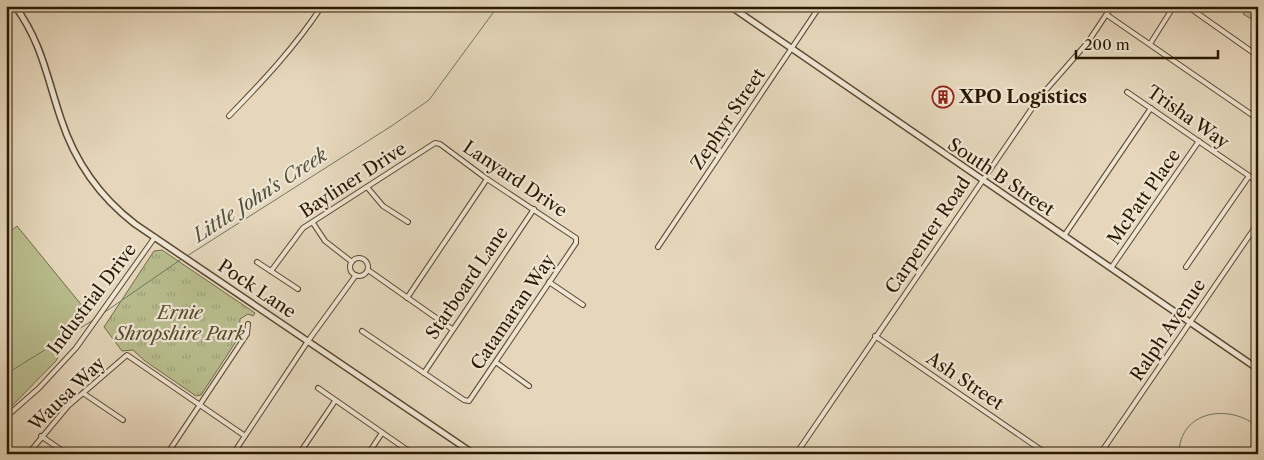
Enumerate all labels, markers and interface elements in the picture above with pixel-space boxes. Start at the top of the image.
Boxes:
scale bar [1076,28,1219,60]
text: 200 m [1084,35,1130,54]
street label: Zephyr Street [686,64,770,174]
street label: Trisha Way [1143,81,1234,154]
building icon: XPO Logistics [931,85,955,109]
place label: XPO Logistics [958,86,1087,108]
street label: South B Street [944,133,1059,221]
street label: Lanyard Drive [459,136,571,222]
street label: Bayliner Drive [296,137,410,223]
water label: Little John's Creek [187,143,332,248]
street label: McPatt Place [1103,145,1185,249]
street label: Carpenter Road [881,172,975,298]
street label: Starboard Lane [421,222,513,344]
street label: Industrial Drive [43,239,141,359]
street label: Catamaran Way [466,249,560,374]
street label: Pock Lane [214,255,300,323]
street label: Ralph Avenue [1126,275,1210,385]
park label: Ernie Shropshire Park [114,302,245,345]
street label: Ash Street [921,347,1008,415]
street label: Wausa Way [24,352,110,436]

